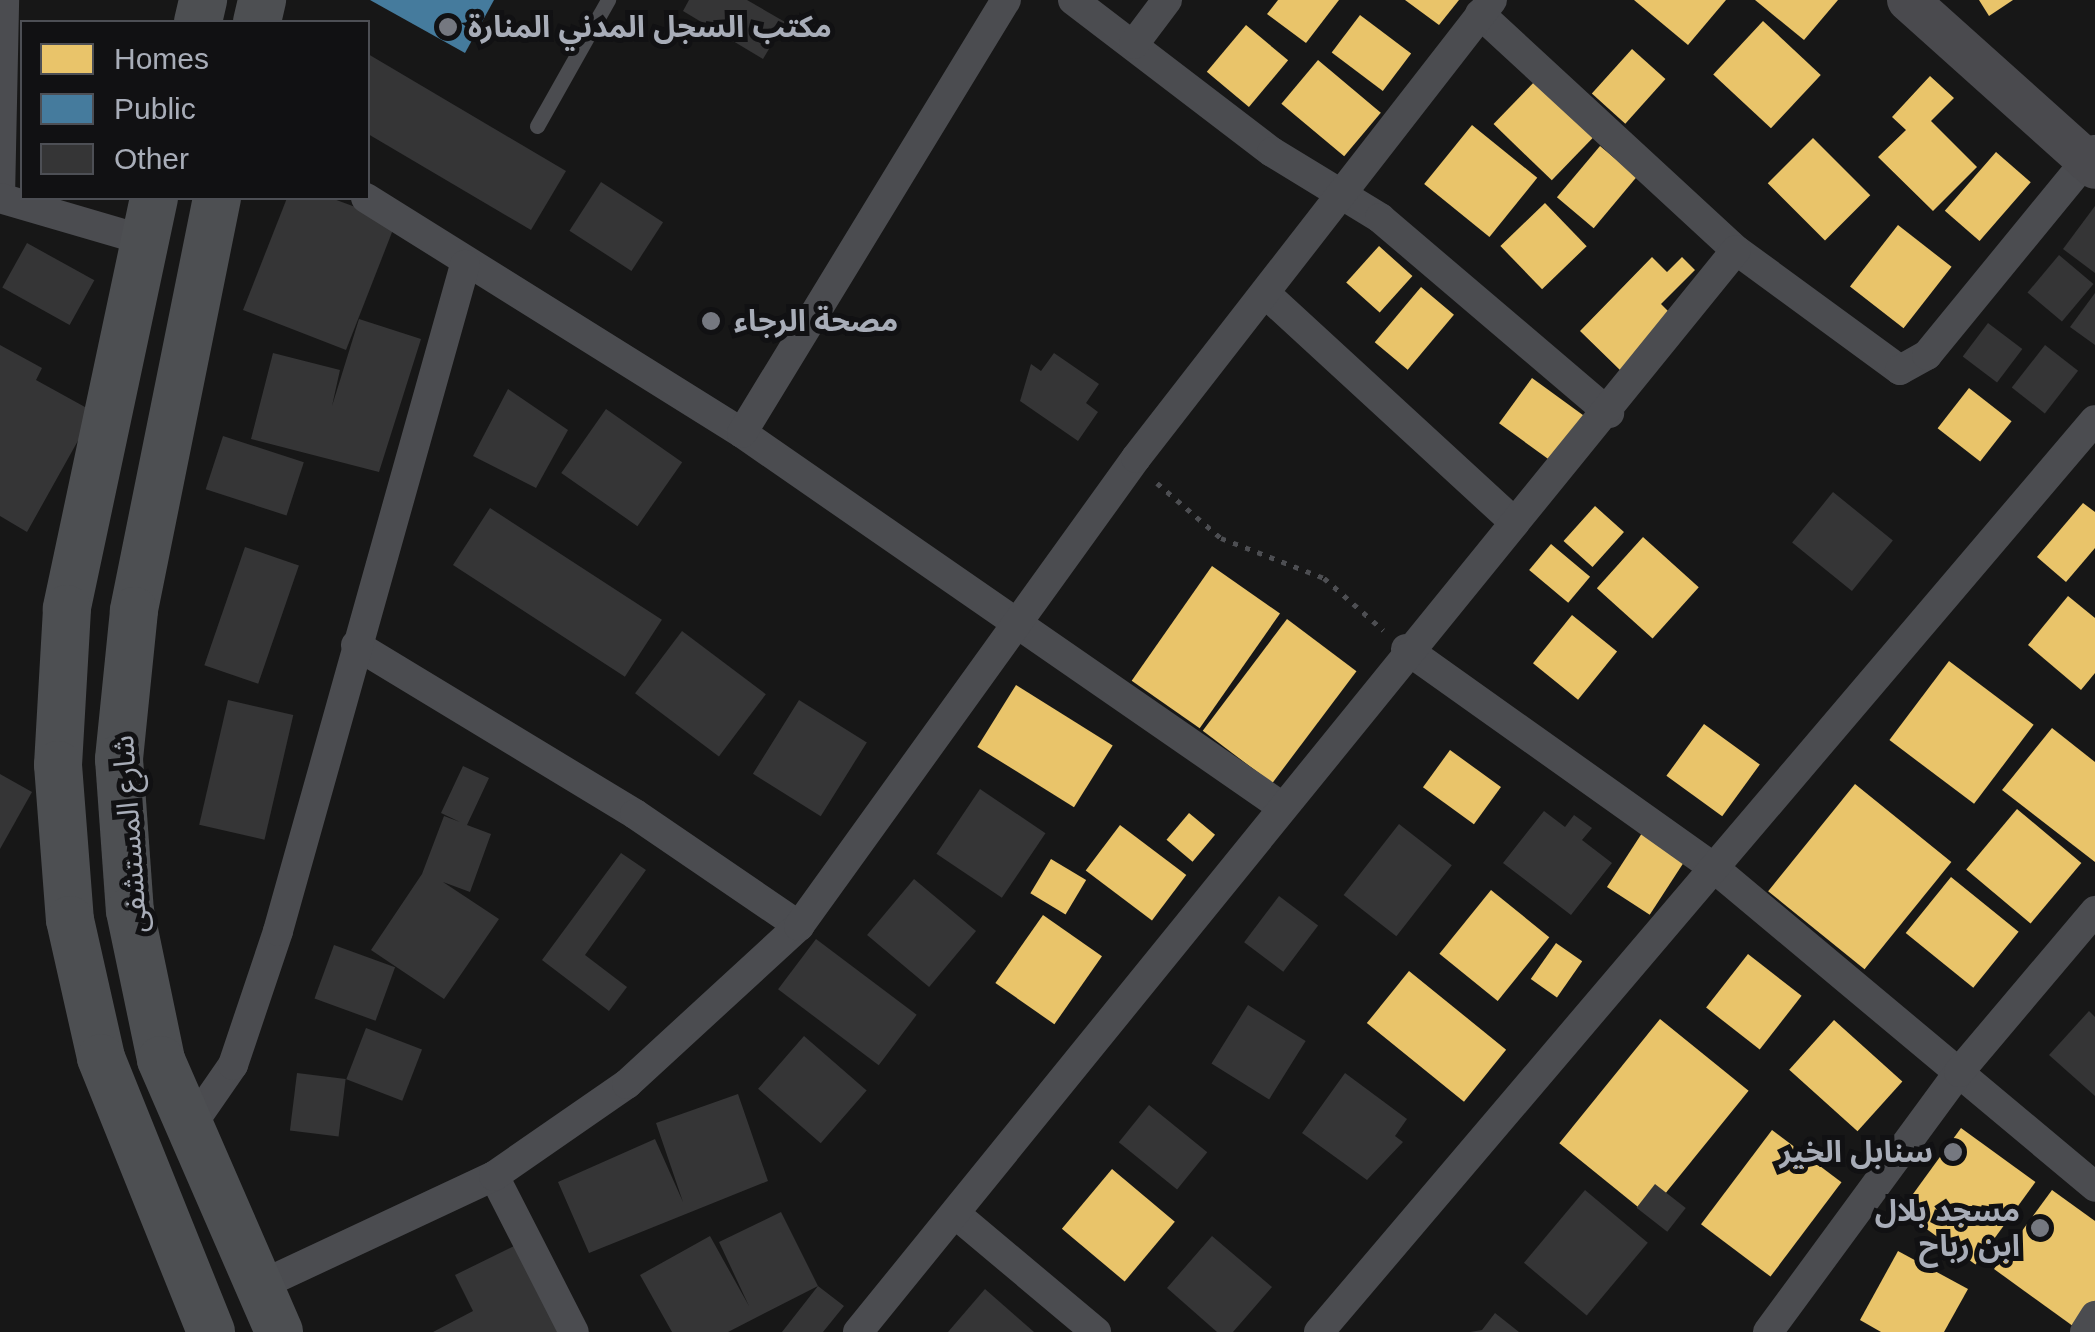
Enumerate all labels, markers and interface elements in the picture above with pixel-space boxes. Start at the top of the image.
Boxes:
place label: مكتب السجل المدني المنارة [468,9,832,45]
marker: مكتب السجل المدني المنارة [437,16,459,38]
legend [20,20,370,200]
text: Homes [114,42,209,75]
text: Public [114,92,196,125]
text: Other [114,142,189,175]
place label: مصحة الرجاء [734,303,898,339]
marker: مصحة الرجاء [698,308,724,334]
street label: شارع المستشفى [105,734,155,934]
place label: سنابل الخير [1779,1134,1933,1170]
marker: سنابل الخير [1942,1141,1964,1163]
place label: مسجد بلال ابن رباح [1875,1193,2020,1264]
marker: مسجد بلال ابن رباح [2029,1217,2051,1239]

